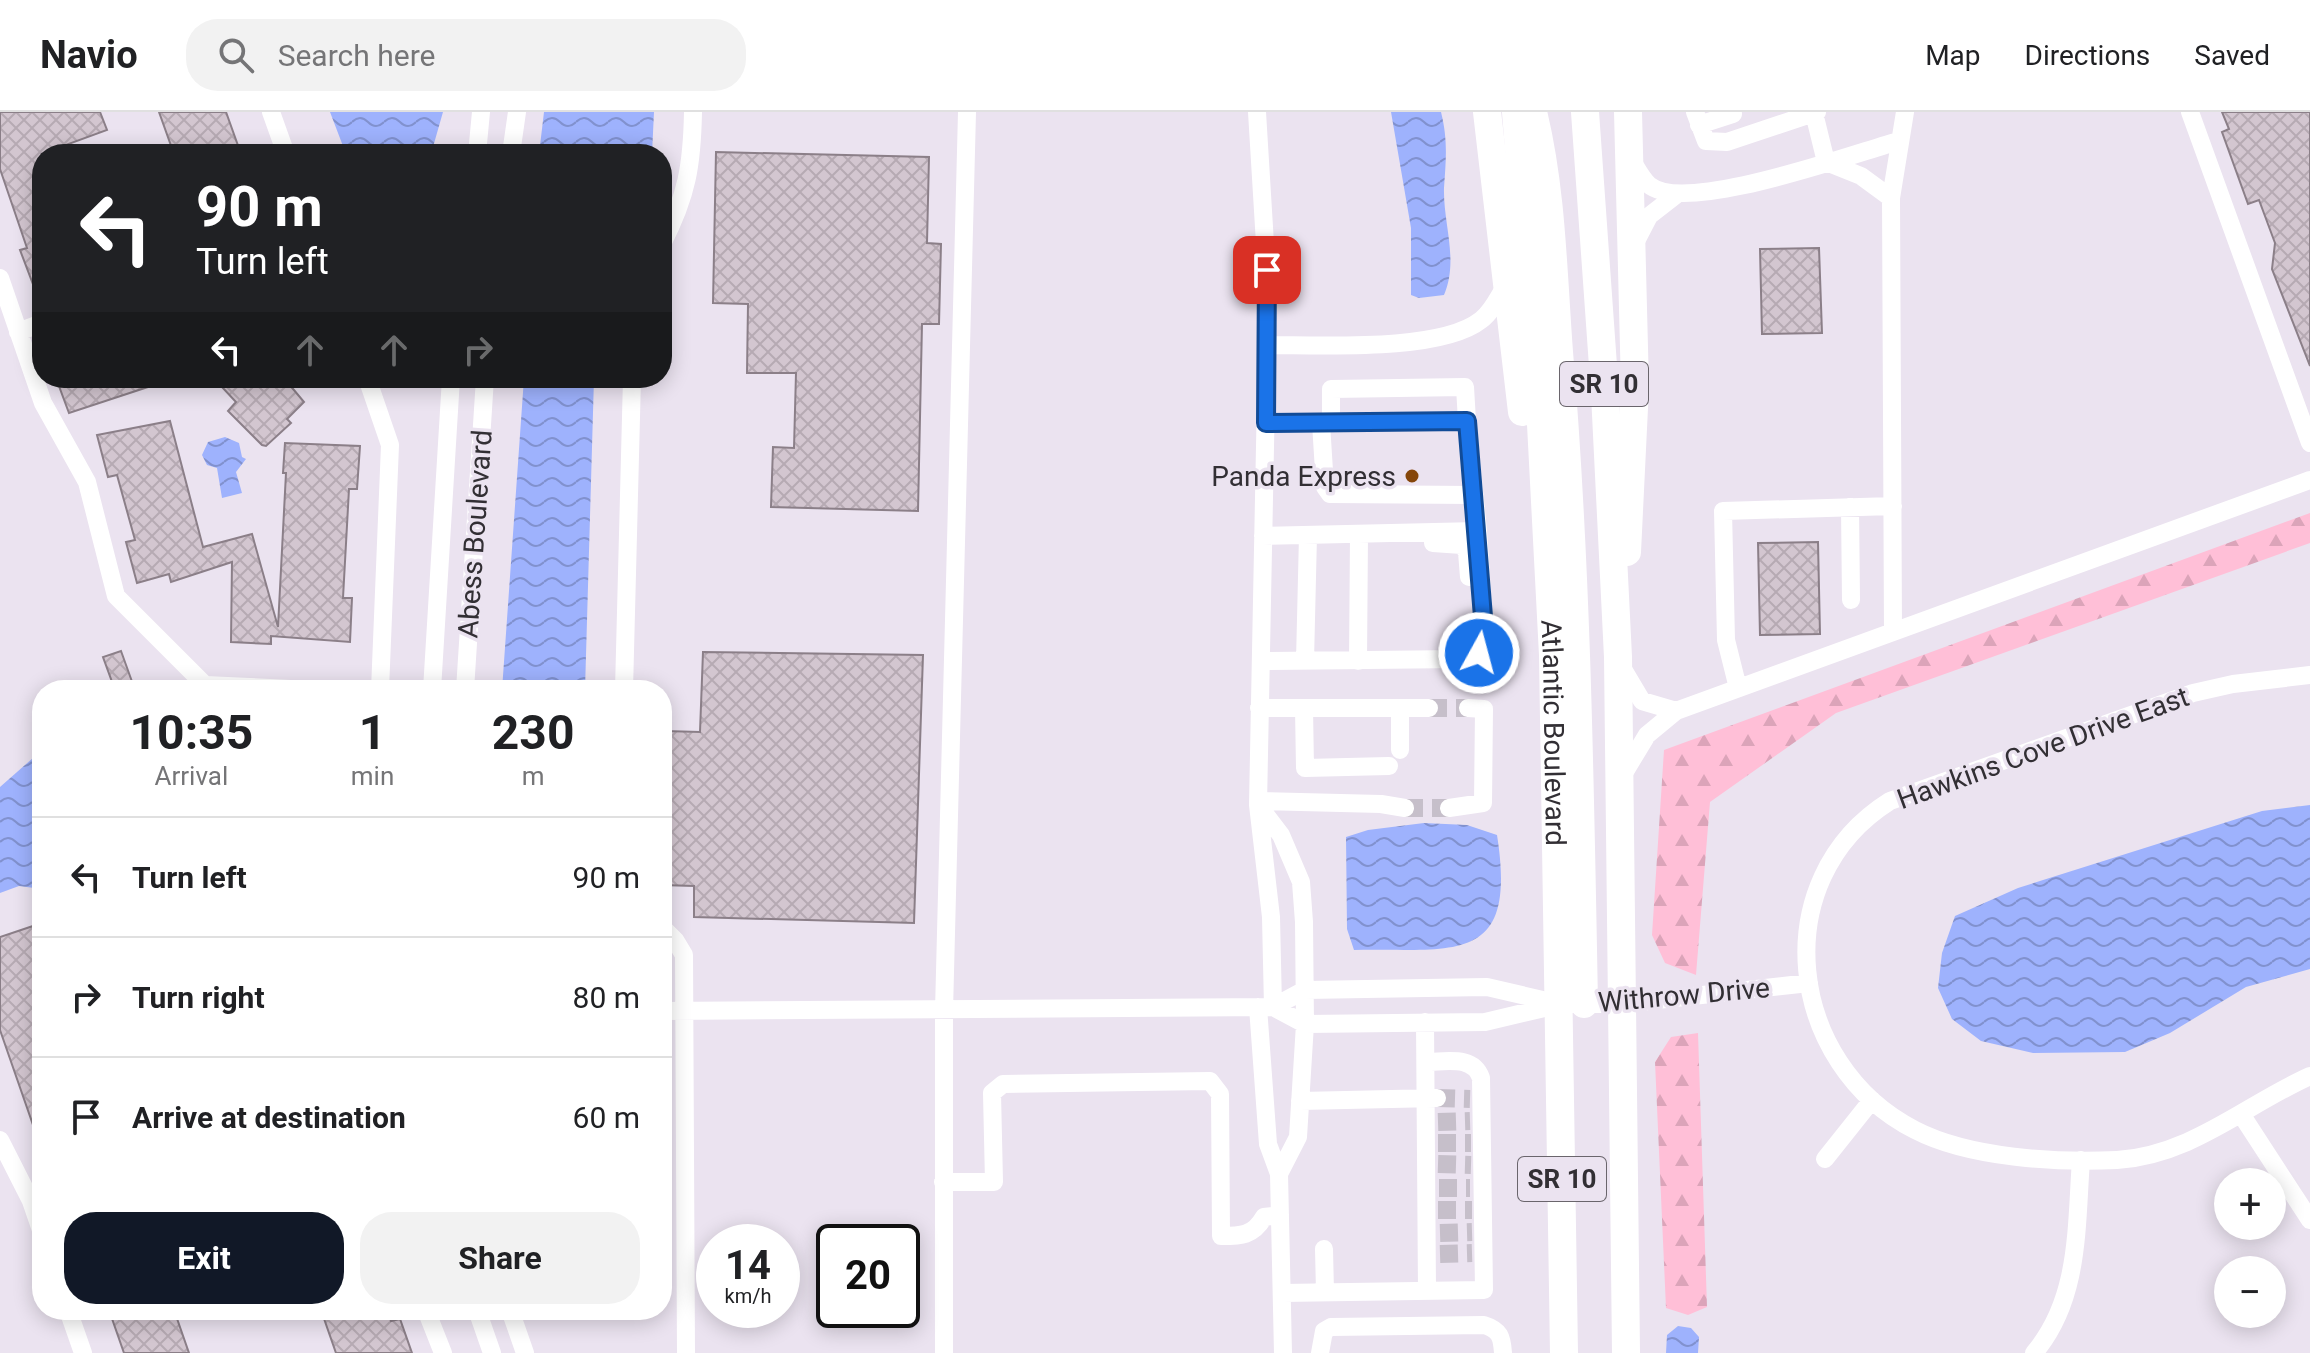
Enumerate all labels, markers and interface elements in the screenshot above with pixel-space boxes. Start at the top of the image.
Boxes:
search box [186,19,746,91]
text: Navio [40,33,138,77]
icon: search [214,33,258,77]
text: Search here [278,38,435,73]
text: Map [1925,39,1981,72]
text: Directions [2025,39,2150,72]
text: Saved [2194,39,2270,72]
text: 90 m [196,174,323,240]
icon: left [64,176,168,280]
pin [1233,236,1301,304]
text: Turn left [196,241,329,283]
icon: arrive [1245,248,1289,292]
icon: left [204,328,248,372]
icon: ahead [288,328,332,372]
icon: ahead [372,328,416,372]
icon: right [456,328,500,372]
road number: SR 10 [1560,362,1648,406]
street label: Abess Boulevard [451,429,499,639]
place label: Panda Express [1211,460,1396,493]
marker: Panda Express [1403,467,1421,485]
position arrow [1437,611,1521,695]
street label: Atlantic Boulevard [1535,619,1573,846]
street label: Hawkins Cove Drive East [1893,680,2193,816]
text: 10:35 [130,704,253,761]
text: 1 [359,704,386,761]
text: 230 [492,704,574,761]
text: Arrival [155,761,228,791]
text: min [351,761,394,791]
text: m [522,761,545,791]
icon: left [64,855,108,899]
text: Turn left [132,860,247,895]
text: 90 m [573,860,640,895]
street label: Withrow Drive [1597,971,1771,1019]
icon: right [64,975,108,1019]
text: Turn right [132,980,265,1015]
text: 80 m [573,980,640,1015]
icon: arrive [64,1095,108,1139]
text: Arrive at destination [132,1100,406,1135]
text: 60 m [573,1100,640,1135]
road number: SR 10 [1518,1157,1606,1201]
map controls [2214,1168,2286,1328]
button: + [2214,1168,2286,1240]
button: Exit [64,1212,344,1304]
button: Share [360,1212,640,1304]
speed limit sign: 20 [816,1224,920,1328]
text: 14 [725,1242,771,1289]
button: − [2214,1256,2286,1328]
text: km/h [725,1284,771,1308]

